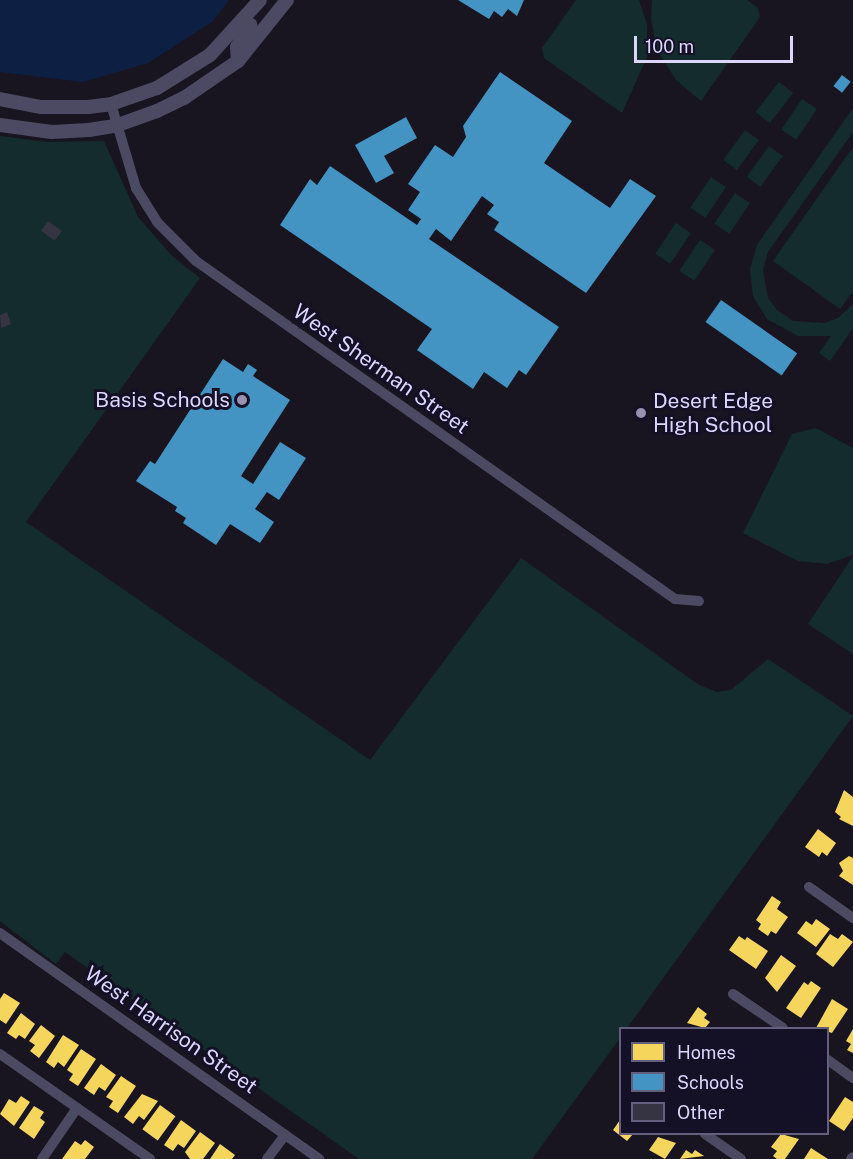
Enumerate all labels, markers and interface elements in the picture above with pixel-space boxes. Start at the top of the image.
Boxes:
scale bar [637,24,796,62]
text: 100 m [645,36,694,57]
street label: West Sherman Street [288,299,474,439]
place label: Basis Schools [95,387,230,413]
place label: Desert Edge High School [653,388,773,438]
marker: Basis Schools [235,393,249,407]
marker: Desert Edge High School [634,406,648,420]
street label: West Harrison Street [80,961,262,1099]
legend [619,1027,829,1135]
text: Homes [677,1042,736,1063]
text: Schools [677,1072,744,1093]
text: Other [677,1102,725,1123]

